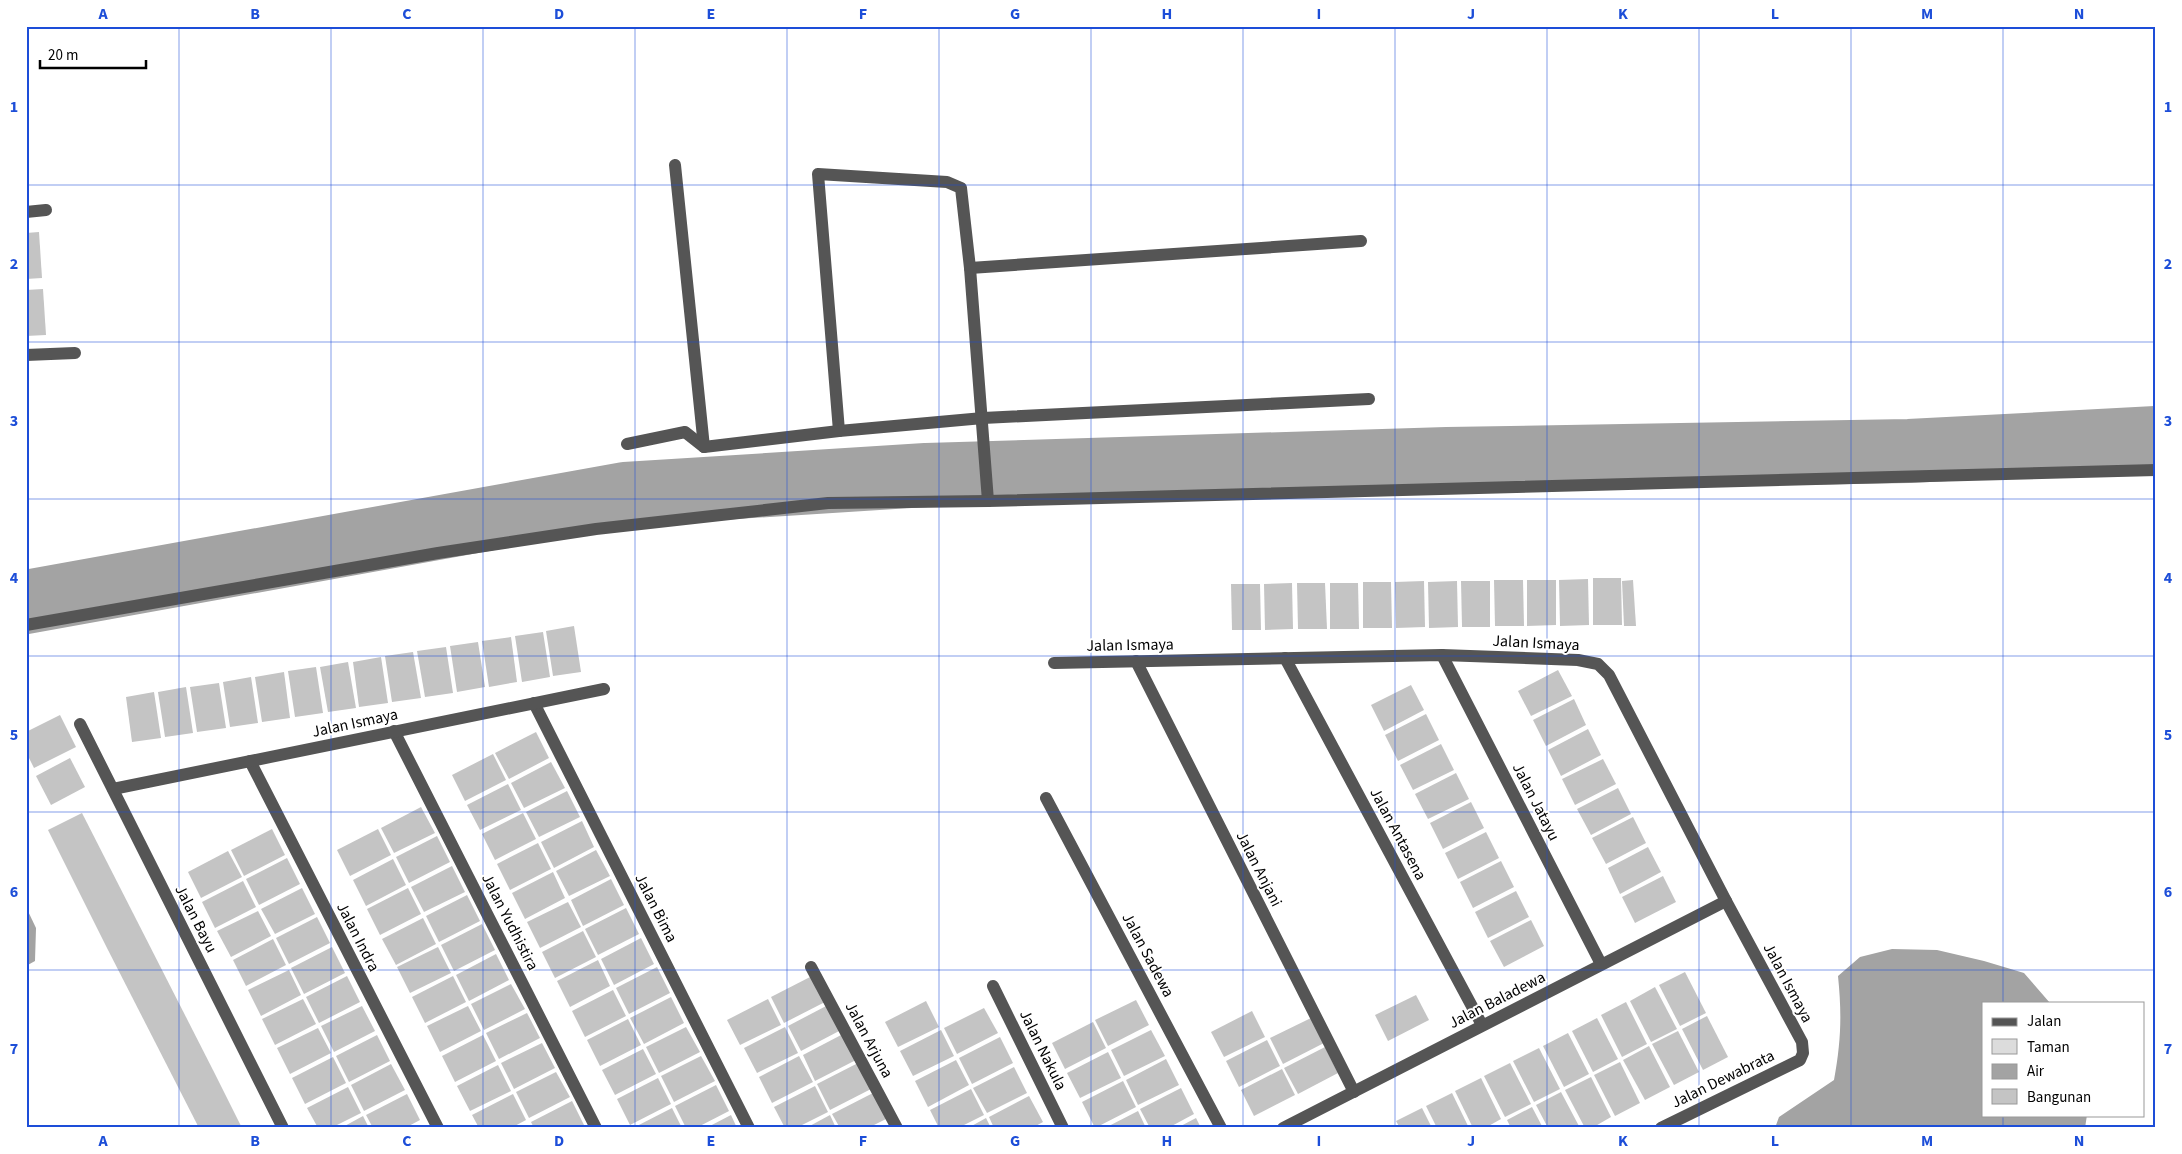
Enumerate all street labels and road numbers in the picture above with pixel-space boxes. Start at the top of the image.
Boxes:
street label: Jalan Ismaya [1492,630,1580,656]
street label: Jalan Ismaya [1086,633,1174,657]
street label: Jalan Ismaya [310,703,400,743]
street label: Jalan Jatayu [1507,759,1565,845]
street label: Jalan Antasena [1364,784,1432,884]
street label: Jalan Anjani [1231,827,1287,911]
street label: Jalan Yudhistira [476,870,544,974]
street label: Jalan Bima [629,870,683,946]
street label: Jalan Bayu [170,881,222,957]
street label: Jalan Indra [331,899,385,975]
street label: Jalan Sadewa [1117,909,1179,1001]
street label: Jalan Ismaya [1758,939,1818,1027]
street label: Jalan Baladewa [1445,966,1549,1034]
street label: Jalan Arjuna [840,998,898,1082]
street label: Jalan Nakula [1014,1006,1072,1094]
street label: Jalan Dewabrata [1668,1045,1778,1113]

